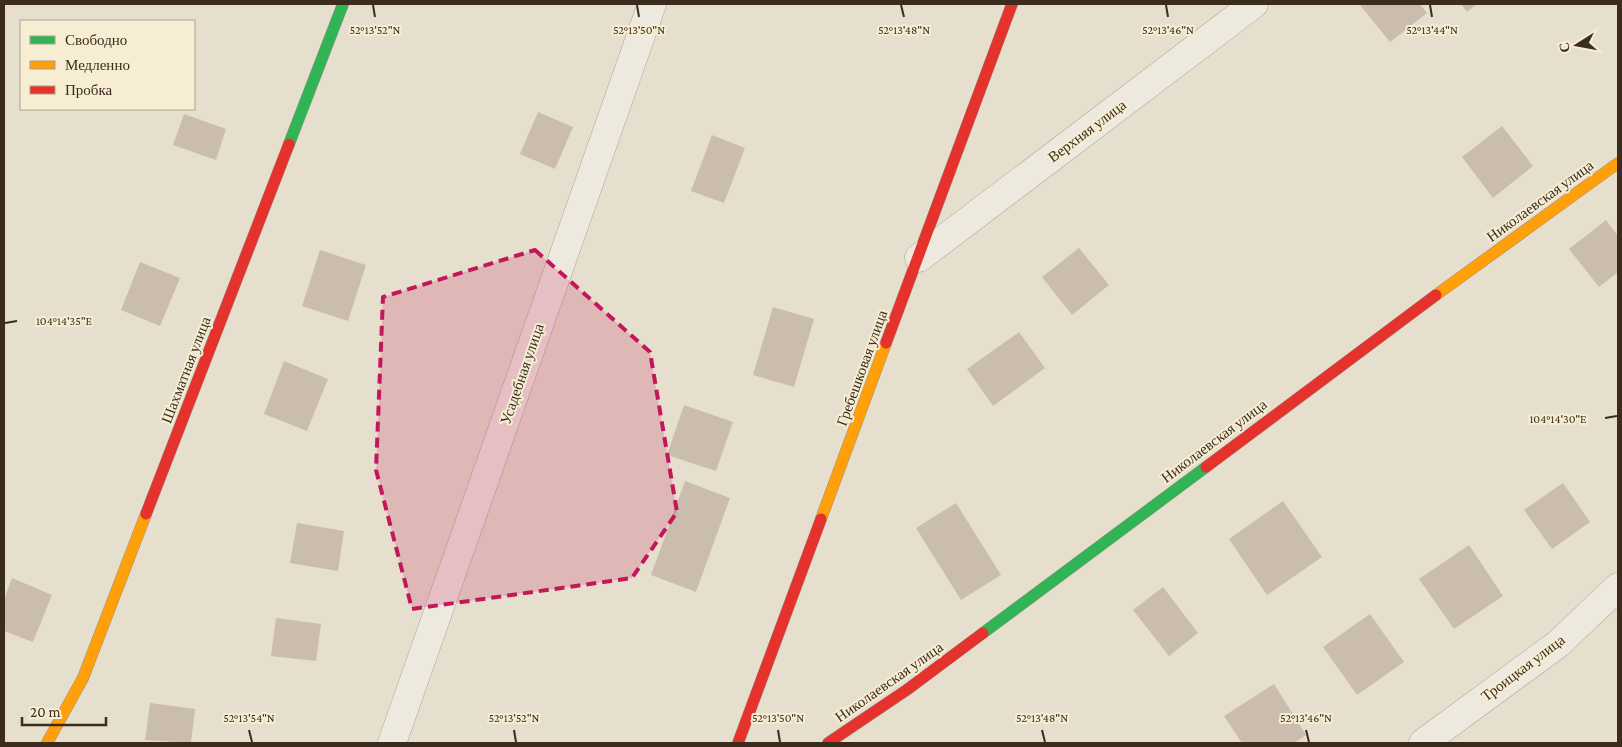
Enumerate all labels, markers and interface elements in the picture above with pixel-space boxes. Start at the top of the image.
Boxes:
legend [20,20,195,110]
north arrow [1552,20,1602,70]
text: 52°13'52"N [350,23,401,37]
text: 52°13'50"N [613,23,665,37]
text: 52°13'48"N [878,23,930,37]
text: 52°13'46"N [1142,23,1194,37]
text: 52°13'44"N [1406,23,1458,37]
text: Свободно [65,32,127,48]
text: С [1555,41,1573,54]
text: Медленно [65,57,130,73]
text: Пробка [65,82,113,98]
street label: Верхняя улица [1045,96,1129,165]
street label: Николаевская улица [1484,157,1597,245]
street label: Гребешковая улица [834,308,890,428]
text: 104°14'35"E [36,314,93,328]
street label: Шахматная улица [158,314,214,426]
street label: Усадебная улица [497,321,547,427]
street label: Николаевская улица [1158,396,1270,486]
text: 104°14'30"E [1529,412,1587,426]
street label: Троицкая улица [1478,631,1568,705]
street label: Николаевская улица [832,639,946,725]
scale bar [22,694,106,726]
text: 20 m [30,704,61,720]
text: 52°13'54"N [223,711,275,725]
text: 52°13'52"N [489,711,540,725]
text: 52°13'50"N [752,711,804,725]
text: 52°13'48"N [1016,711,1068,725]
text: 52°13'46"N [1280,711,1332,725]

